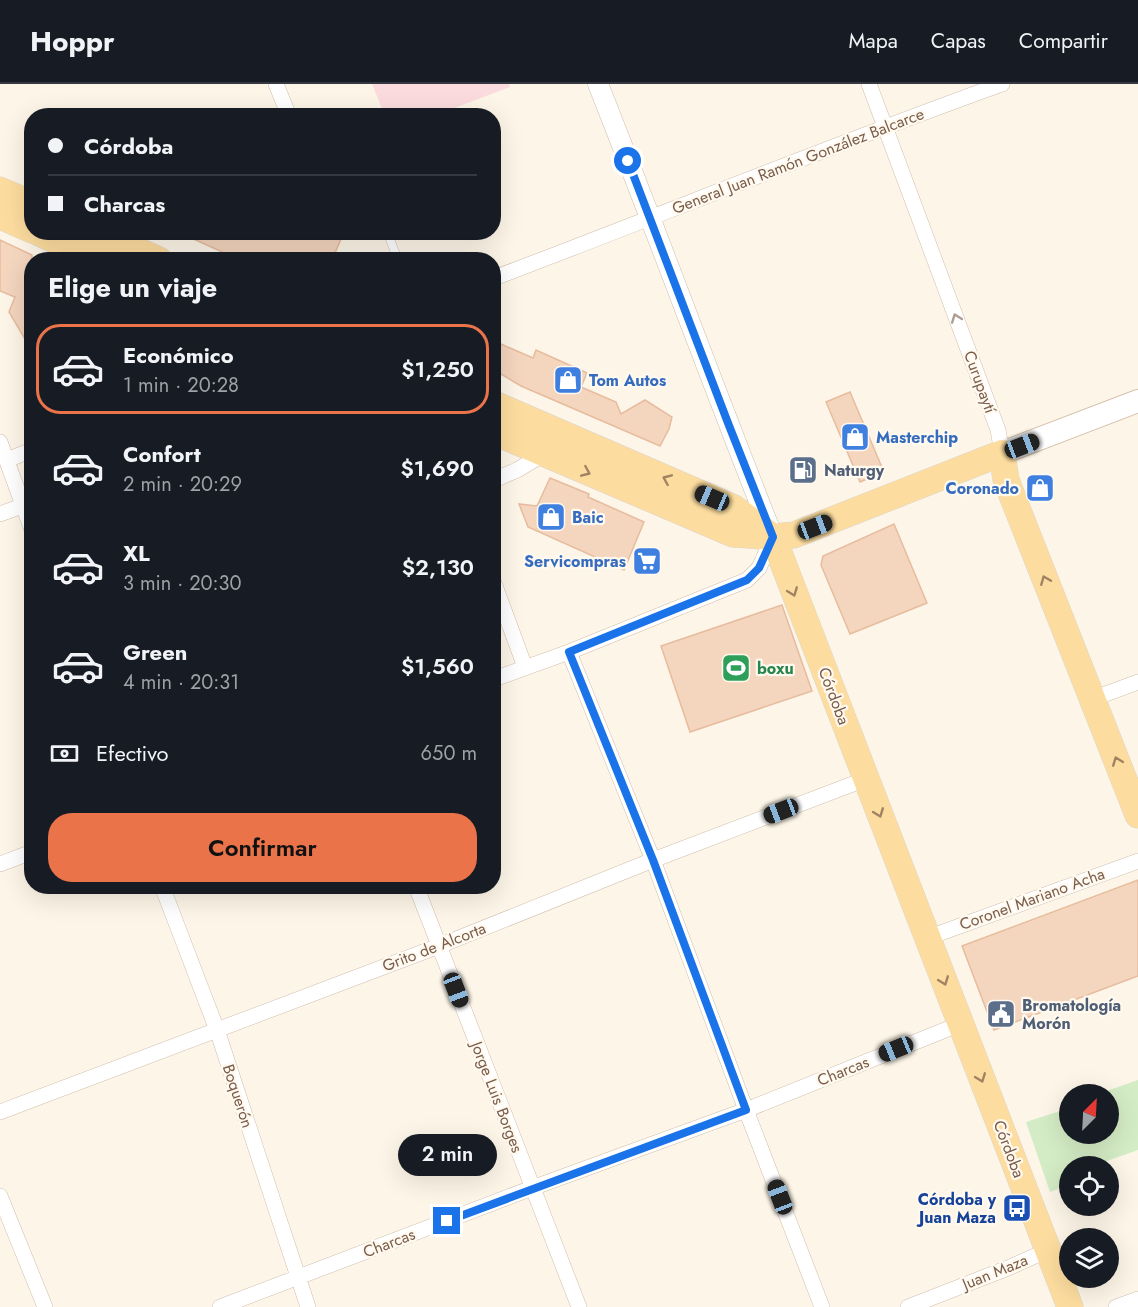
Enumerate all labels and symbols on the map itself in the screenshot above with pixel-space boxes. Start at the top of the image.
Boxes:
street label: General Juan Ramón González Balcarce [669,102,927,220]
route start [614,147,641,174]
one-way arrow [951,313,964,324]
street label: Curupaytí [958,348,1002,417]
shop icon: Tom Autos [552,364,584,396]
place label: Tom Autos [589,369,666,392]
shop icon: Masterchip [839,421,871,453]
place label: Masterchip [876,426,958,449]
car [1002,431,1042,461]
fuel station icon: Naturgy [787,454,819,486]
place label: Naturgy [824,459,885,482]
one-way arrow [579,465,590,477]
shop icon: Coronado [1024,472,1056,504]
one-way arrow [663,474,674,486]
place label: Coronado [945,477,1019,500]
car [692,483,732,513]
shop icon: Baic [535,501,567,533]
place label: Baic [572,506,604,529]
car [795,512,835,542]
supermarket icon: Servicompras [631,545,663,577]
place label: Servicompras [524,550,626,573]
one-way arrow [1040,575,1052,586]
one-way arrow [786,586,799,596]
sports icon: boxu [720,652,752,684]
place label: boxu [757,657,794,680]
street label: Córdoba [813,664,855,728]
one-way arrow [1111,756,1124,767]
car [761,796,801,826]
one-way arrow [872,807,884,818]
street label: Coronel Mariano Acha [956,862,1108,936]
street label: Grito de Alcorta [379,917,489,977]
car [441,970,471,1010]
one-way arrow [936,975,949,985]
place label: Bromatología Morón [1022,994,1121,1035]
public building icon: Bromatología Morón [985,998,1017,1030]
car [876,1034,916,1064]
street label: Jorge Luis Borges [465,1036,529,1156]
street label: Charcas [814,1050,872,1092]
street label: Boquerón [217,1061,259,1131]
one-way arrow [974,1072,986,1083]
north arrow [1059,1084,1119,1144]
street label: Córdoba [988,1117,1030,1181]
callout: 2 min [398,1134,496,1176]
car [765,1177,795,1217]
place label: Córdoba y Juan Maza [916,1188,997,1229]
bus stop icon: Córdoba y Juan Maza [1001,1192,1033,1224]
route end [433,1207,460,1234]
street label: Charcas [360,1223,418,1263]
street label: Juan Maza [957,1248,1031,1296]

